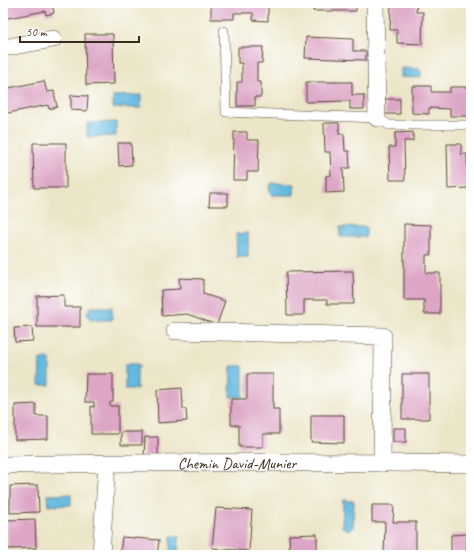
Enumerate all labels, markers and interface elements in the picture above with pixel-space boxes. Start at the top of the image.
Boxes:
scale bar [20,18,139,44]
text: 50 m [26,24,48,40]
street label: Chemin David-Munier [178,454,297,474]

